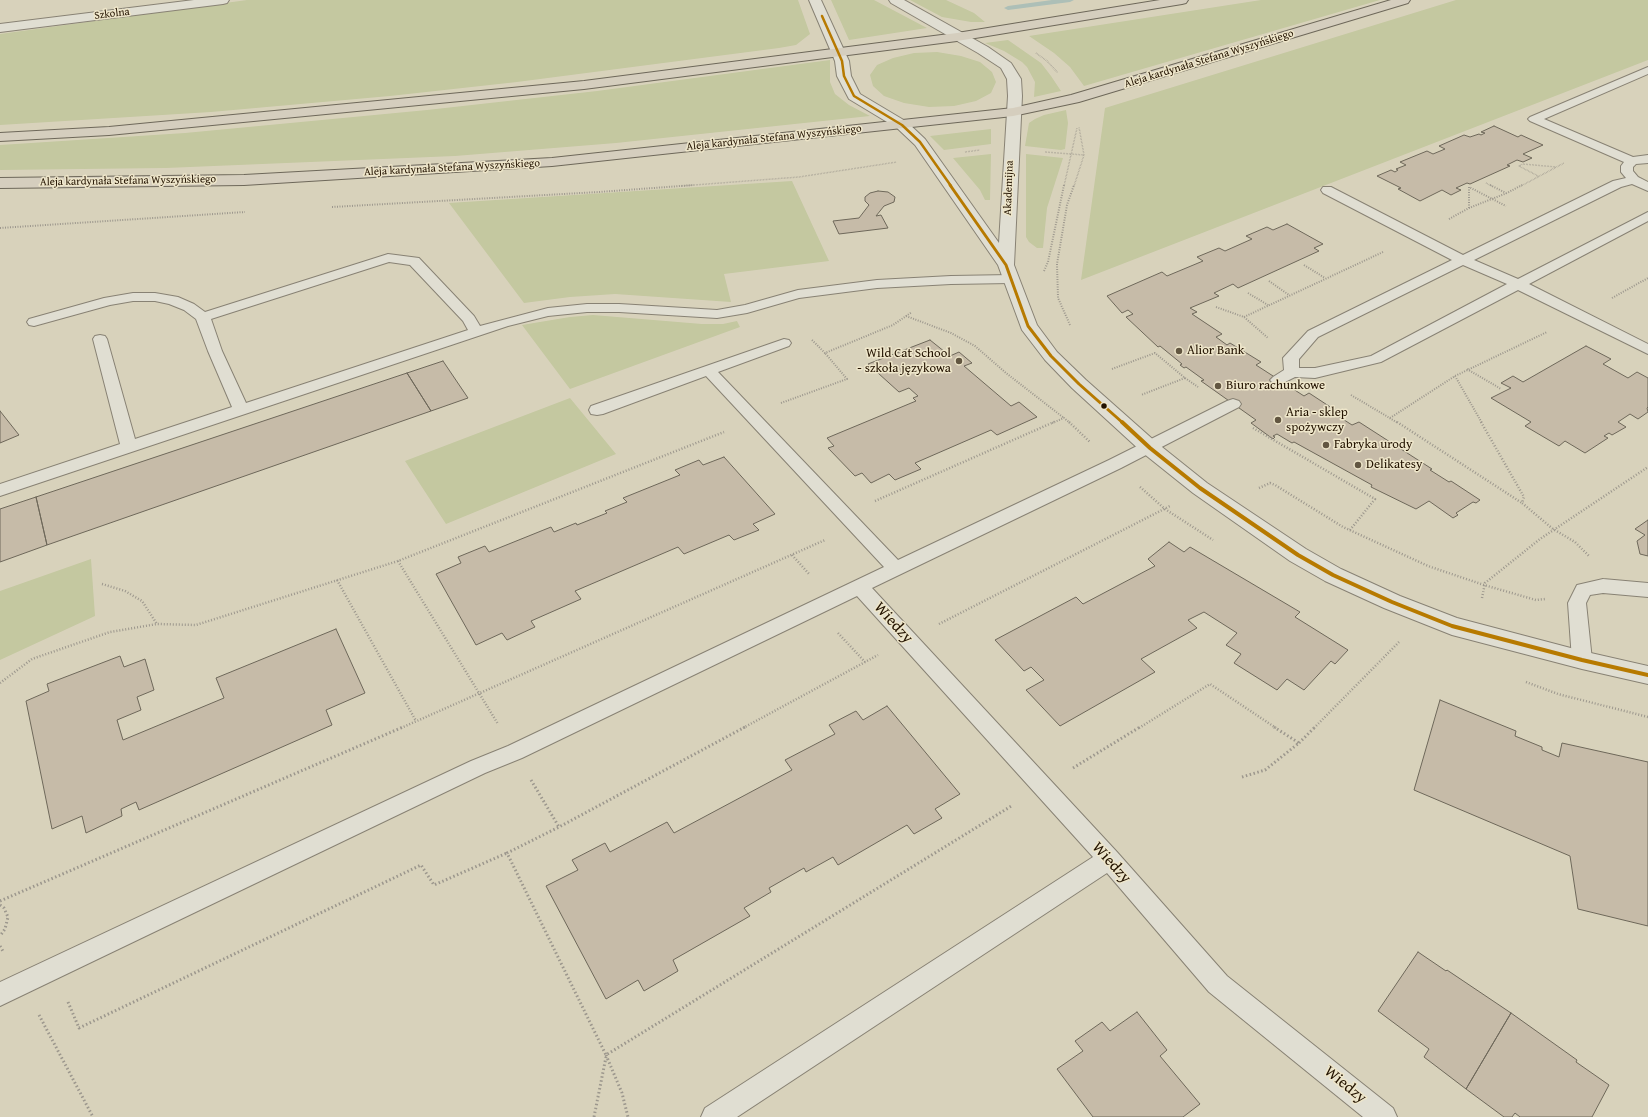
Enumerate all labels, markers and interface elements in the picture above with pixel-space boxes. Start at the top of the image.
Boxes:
street label: Szkolna [94,5,130,23]
street label: Aleja kardynała Stefana Wyszyńskiego [1123,27,1295,91]
street label: Aleja kardynała Stefana Wyszyńskiego [686,122,862,154]
street label: Aleja kardynała Stefana Wyszyńskiego [364,157,540,179]
street label: Akademijna [1001,160,1017,216]
street label: Aleja kardynała Stefana Wyszyńskiego [40,173,216,189]
place label: Alior Bank [1187,343,1244,359]
place label: Wild Cat School - szkoła językowa [857,346,951,377]
marker: Alior Bank [1174,346,1184,356]
marker: Wild Cat School - szkoła językowa [954,356,964,366]
place label: Biuro rachunkowe [1226,378,1325,394]
marker: Biuro rachunkowe [1213,381,1223,391]
unlabelled marker [1099,401,1109,411]
place label: Aria - sklep spożywczy [1286,405,1348,436]
marker: Aria - sklep spożywczy [1273,415,1283,425]
place label: Fabryka urody [1334,437,1412,453]
marker: Fabryka urody [1321,440,1331,450]
place label: Delikatesy [1366,457,1422,473]
marker: Delikatesy [1353,460,1363,470]
street label: Wiedzy [869,598,917,648]
street label: Wiedzy [1087,838,1135,888]
street label: Wiedzy [1320,1062,1370,1108]

